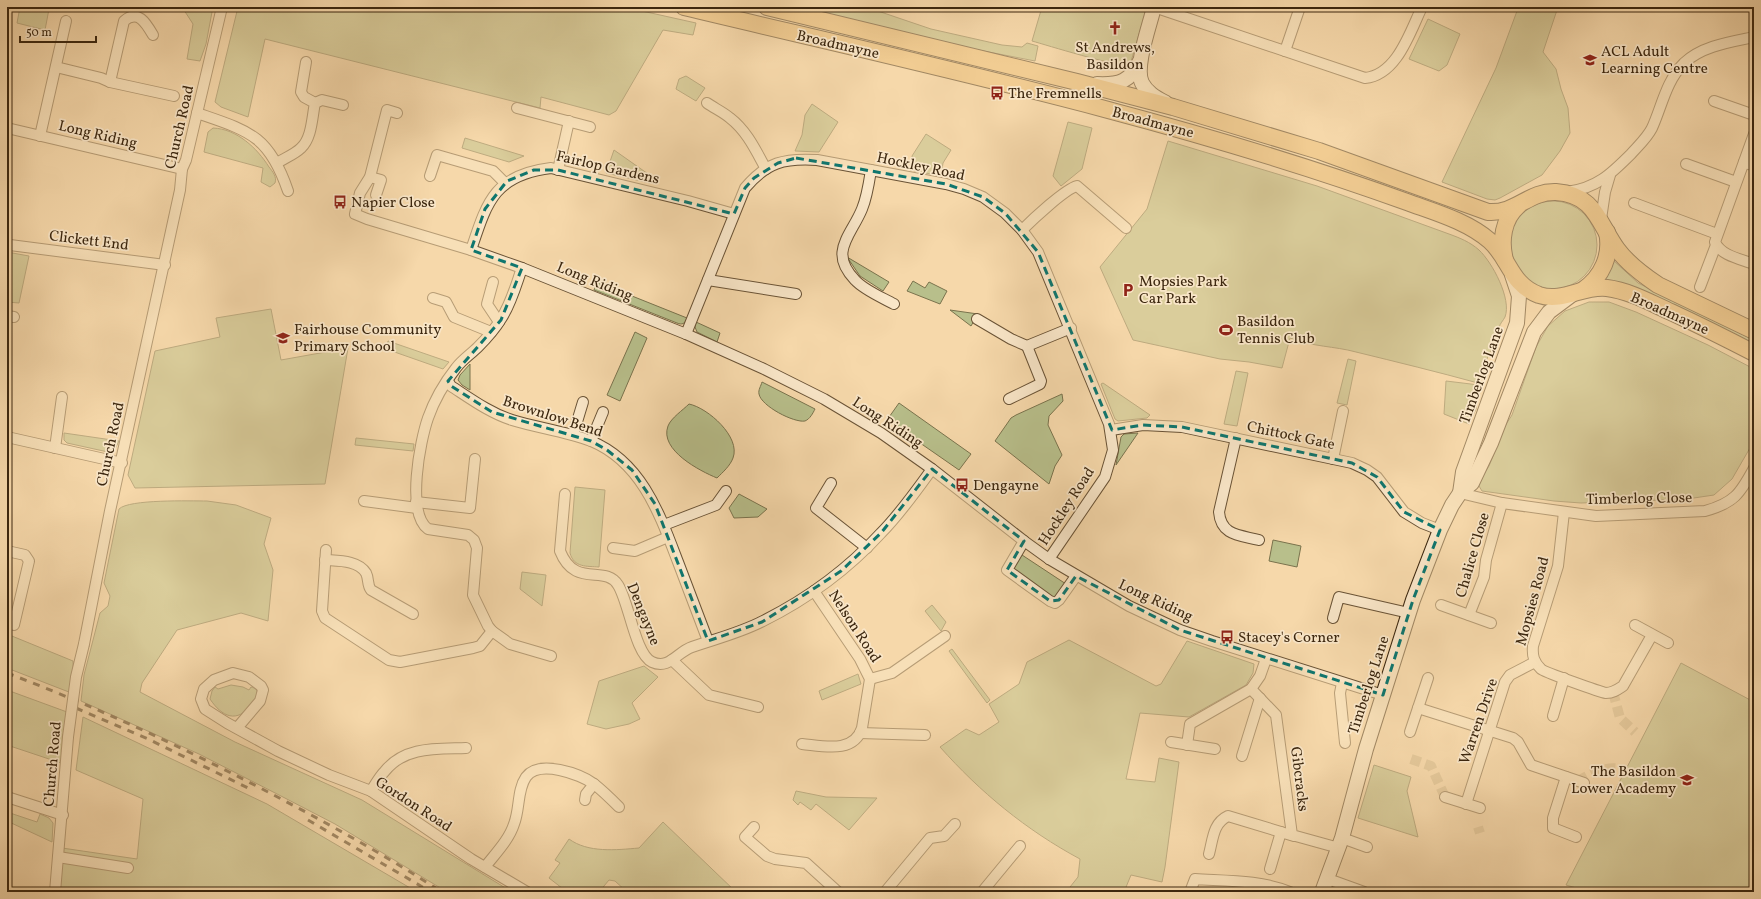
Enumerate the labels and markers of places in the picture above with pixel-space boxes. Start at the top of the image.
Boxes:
church icon: St Andrews, Basildon [1107,20,1123,36]
place label: St Andrews, Basildon [1075,38,1155,76]
place label: ACL Adult Learning Centre [1601,42,1708,80]
school or university icon: ACL Adult Learning Centre [1582,52,1598,68]
place label: The Fremnells [1008,84,1102,105]
bus stop icon: The Fremnells [989,85,1005,101]
place label: Napier Close [351,193,435,214]
bus stop icon: Napier Close [332,194,348,210]
place label: Mopsies Park Car Park [1139,272,1227,310]
parking icon: Mopsies Park Car Park [1120,282,1136,298]
place label: Basildon Tennis Club [1237,312,1315,350]
place label: Fairhouse Community Primary School [294,320,441,358]
sports icon: Basildon Tennis Club [1218,322,1234,338]
school or university icon: Fairhouse Community Primary School [275,330,291,346]
place label: Dengayne [973,476,1039,497]
bus stop icon: Dengayne [954,477,970,493]
place label: Stacey's Corner [1238,628,1340,649]
bus stop icon: Stacey's Corner [1219,629,1235,645]
place label: The Basildon Lower Academy [1571,762,1676,800]
school or university icon: The Basildon Lower Academy [1679,772,1695,788]

